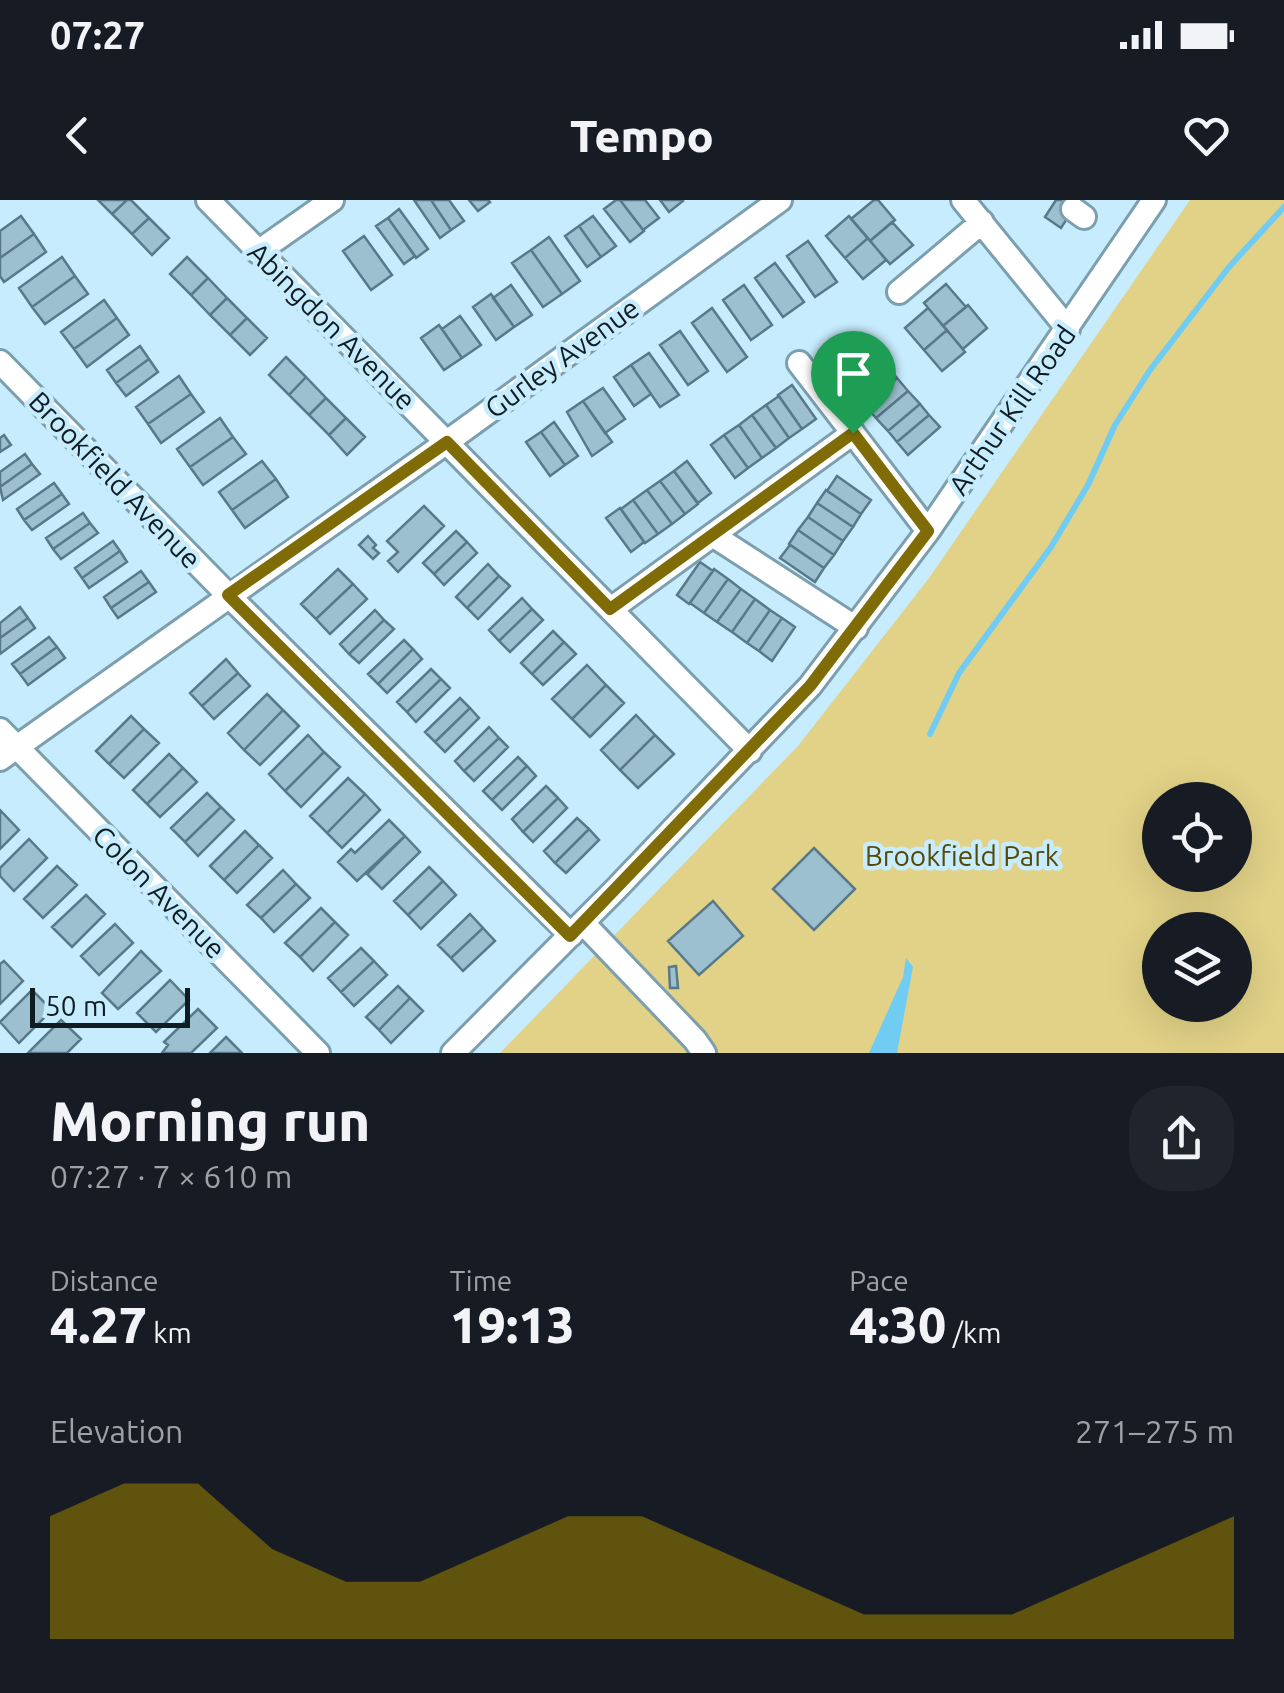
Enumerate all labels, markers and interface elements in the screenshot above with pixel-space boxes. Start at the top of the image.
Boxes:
text: 07:27 [50,14,145,56]
icon: back [50,108,105,163]
icon: heart [1179,108,1234,163]
text: Tempo [570,110,714,161]
street label: Abingdon Avenue [243,236,422,415]
street label: Gurley Avenue [479,292,645,424]
street label: Arthur Kill Road [942,319,1081,500]
pin [811,331,896,434]
icon: arrive [826,346,881,401]
street label: Brookfield Avenue [23,385,207,574]
map controls [1142,782,1252,1022]
button: locate [1142,782,1252,892]
street label: Colon Avenue [87,819,232,964]
park label: Brookfield Park [865,840,1059,871]
button: layers [1142,912,1252,1022]
scale bar [30,983,190,1028]
text: 50 m [45,990,107,1021]
button: share [1129,1086,1234,1191]
text: Morning run [50,1090,371,1151]
text: 07:27 · 7 × 610 m [50,1158,292,1194]
text: Distance [50,1265,158,1296]
text: Time [450,1265,512,1296]
text: Pace [849,1265,909,1296]
text: 4.27 [50,1296,147,1352]
text: 19:13 [450,1296,575,1352]
text: 4:30 [849,1296,946,1352]
text: km [147,1317,192,1348]
text: /km [946,1317,1001,1348]
text: Elevation [50,1413,183,1449]
text: 271–275 m [1075,1413,1234,1449]

